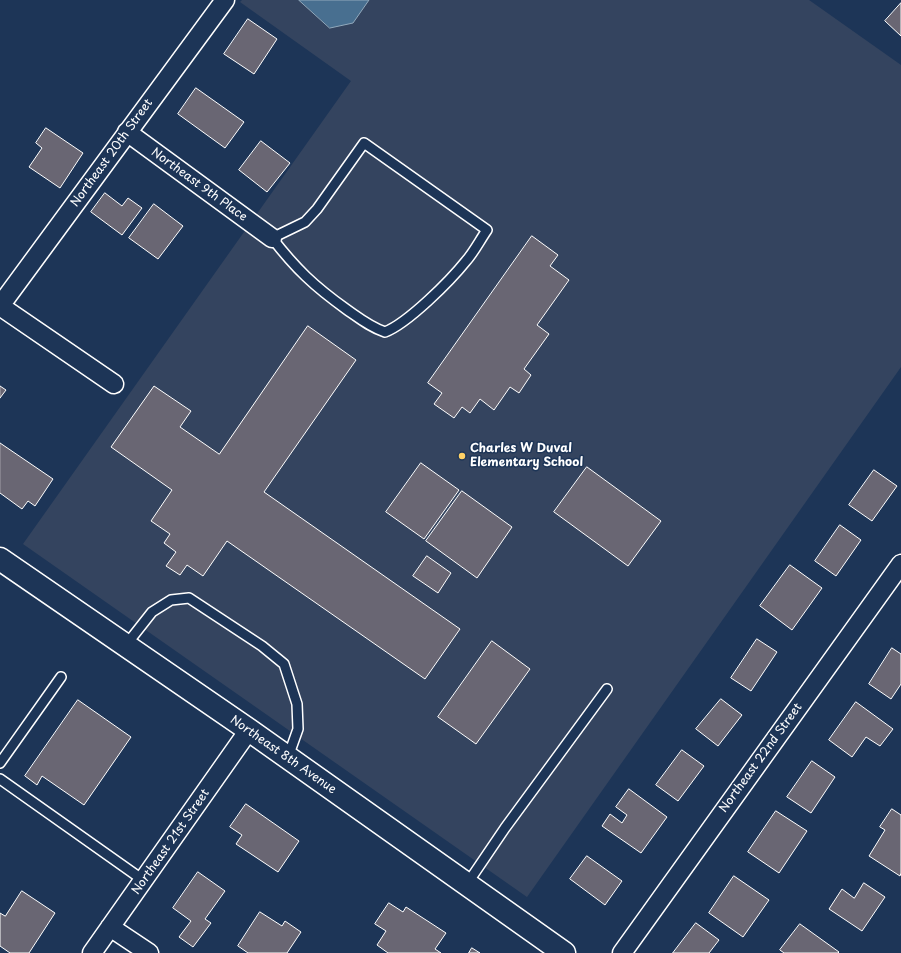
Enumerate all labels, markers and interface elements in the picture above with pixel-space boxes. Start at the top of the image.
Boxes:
street label: Northeast 20th Street [68,96,156,210]
street label: Northeast 9th Place [148,145,250,225]
place label: Charles W Duval Elementary School [470,442,583,470]
marker: Charles W Duval Elementary School [457,451,467,461]
street label: Northeast 22nd Street [716,701,806,815]
street label: Northeast 8th Avenue [227,713,339,797]
street label: Northeast 21st Street [129,787,213,897]

